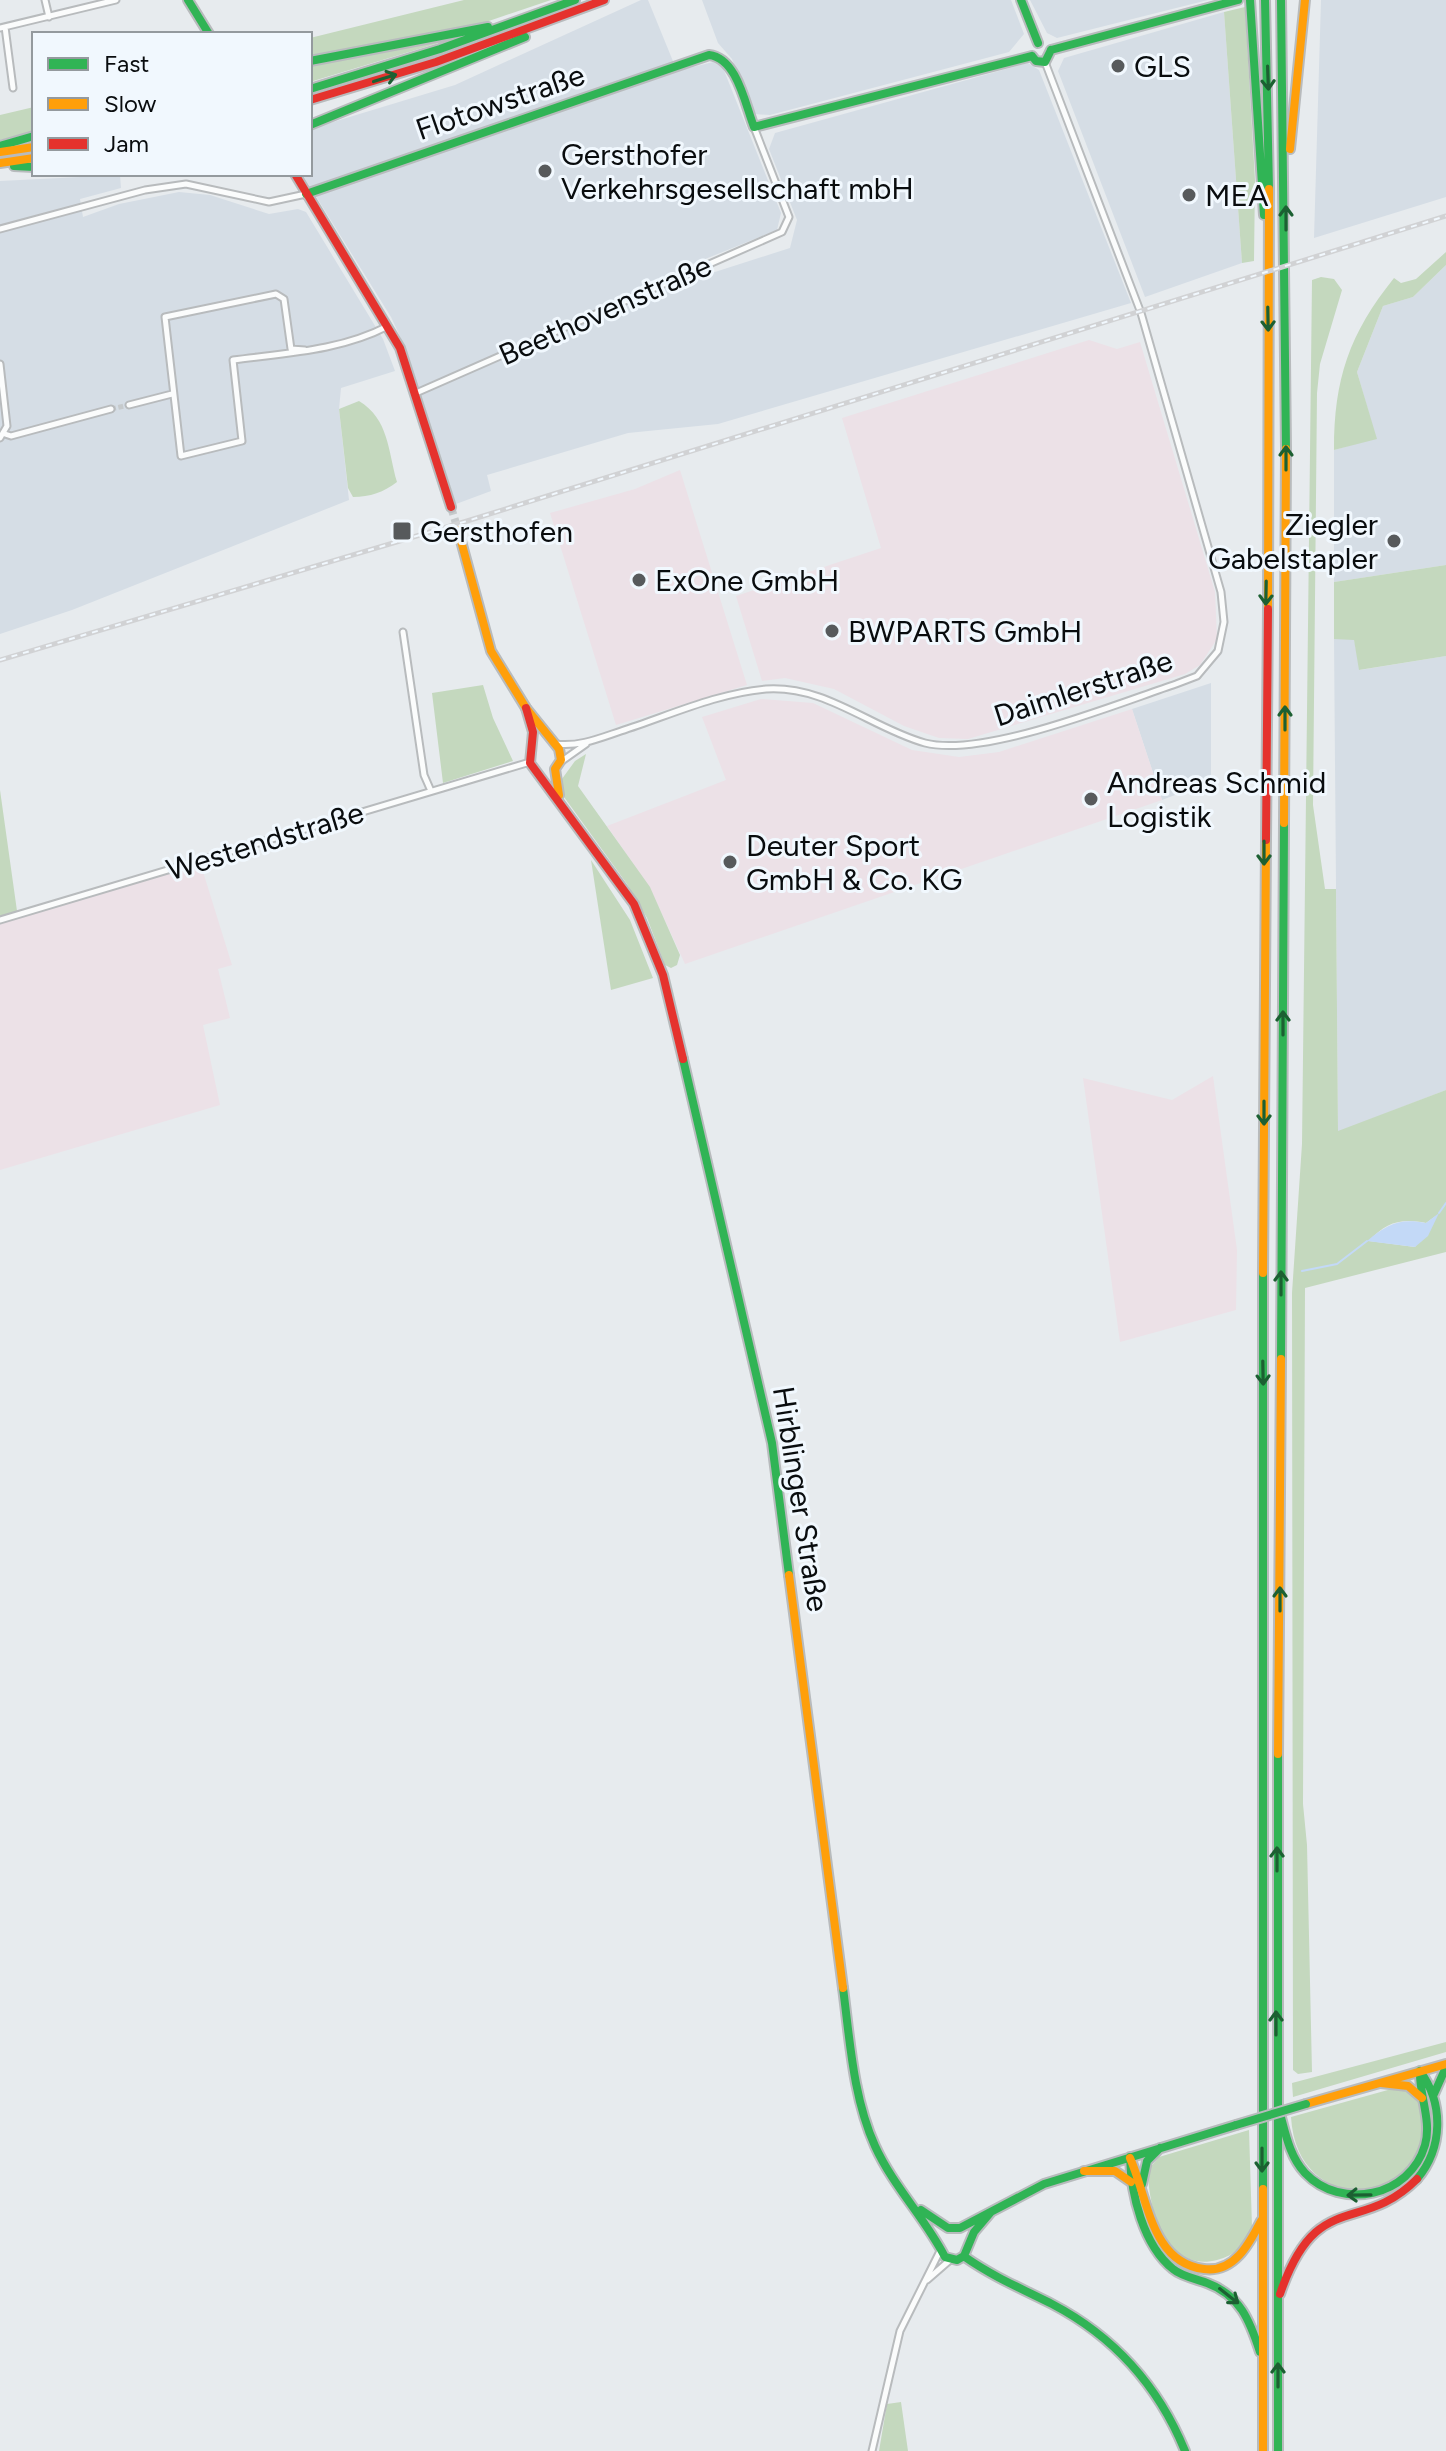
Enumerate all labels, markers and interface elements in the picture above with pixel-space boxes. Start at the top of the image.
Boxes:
legend [32,32,312,176]
place label: GLS [1134,48,1191,85]
text: Fast [104,49,149,78]
street label: Flotowstraße [411,56,589,148]
marker: GLS [1109,57,1127,75]
one-way arrow [1261,64,1276,91]
one-way arrow [372,70,397,84]
text: Slow [104,89,157,118]
text: Jam [104,129,149,158]
place label: Gersthofer Verkehrsgesellschaft mbH [561,136,914,207]
marker: Gersthofer Verkehrsgesellschaft mbH [536,162,554,180]
place label: MEA [1205,177,1269,214]
marker: MEA [1180,186,1198,204]
one-way arrow [1278,205,1294,232]
street label: Beethovenstraße [493,247,717,373]
one-way arrow [1260,305,1276,332]
one-way arrow [1278,445,1294,472]
place label: Ziegler Gabelstapler [1208,506,1378,577]
place label: Gersthofen [420,513,573,550]
marker: Gersthofen [391,520,413,542]
marker: Ziegler Gabelstapler [1385,532,1403,550]
place label: ExOne GmbH [655,562,839,599]
marker: ExOne GmbH [630,571,648,589]
one-way arrow [1258,579,1274,606]
place label: BWPARTS GmbH [848,613,1082,650]
marker: BWPARTS GmbH [823,622,841,640]
street label: Daimlerstraße [989,642,1177,734]
one-way arrow [1277,705,1293,732]
place label: Andreas Schmid Logistik [1107,764,1326,835]
marker: Andreas Schmid Logistik [1082,790,1100,808]
street label: Westendstraße [162,793,368,889]
place label: Deuter Sport GmbH & Co. KG [746,827,962,898]
one-way arrow [1256,839,1272,866]
marker: Deuter Sport GmbH & Co. KG [721,853,739,871]
one-way arrow [1275,1010,1290,1037]
one-way arrow [1256,1099,1271,1126]
one-way arrow [1273,1270,1289,1297]
one-way arrow [1256,1359,1271,1386]
street label: Hirblinger Straße [765,1384,837,1614]
one-way arrow [1272,1586,1288,1613]
one-way arrow [1270,1846,1285,1873]
one-way arrow [1268,2010,1284,2037]
one-way arrow [1254,2146,1270,2173]
one-way arrow [1346,2187,1373,2203]
one-way arrow [1218,2287,1239,2305]
one-way arrow [1270,2362,1286,2389]

